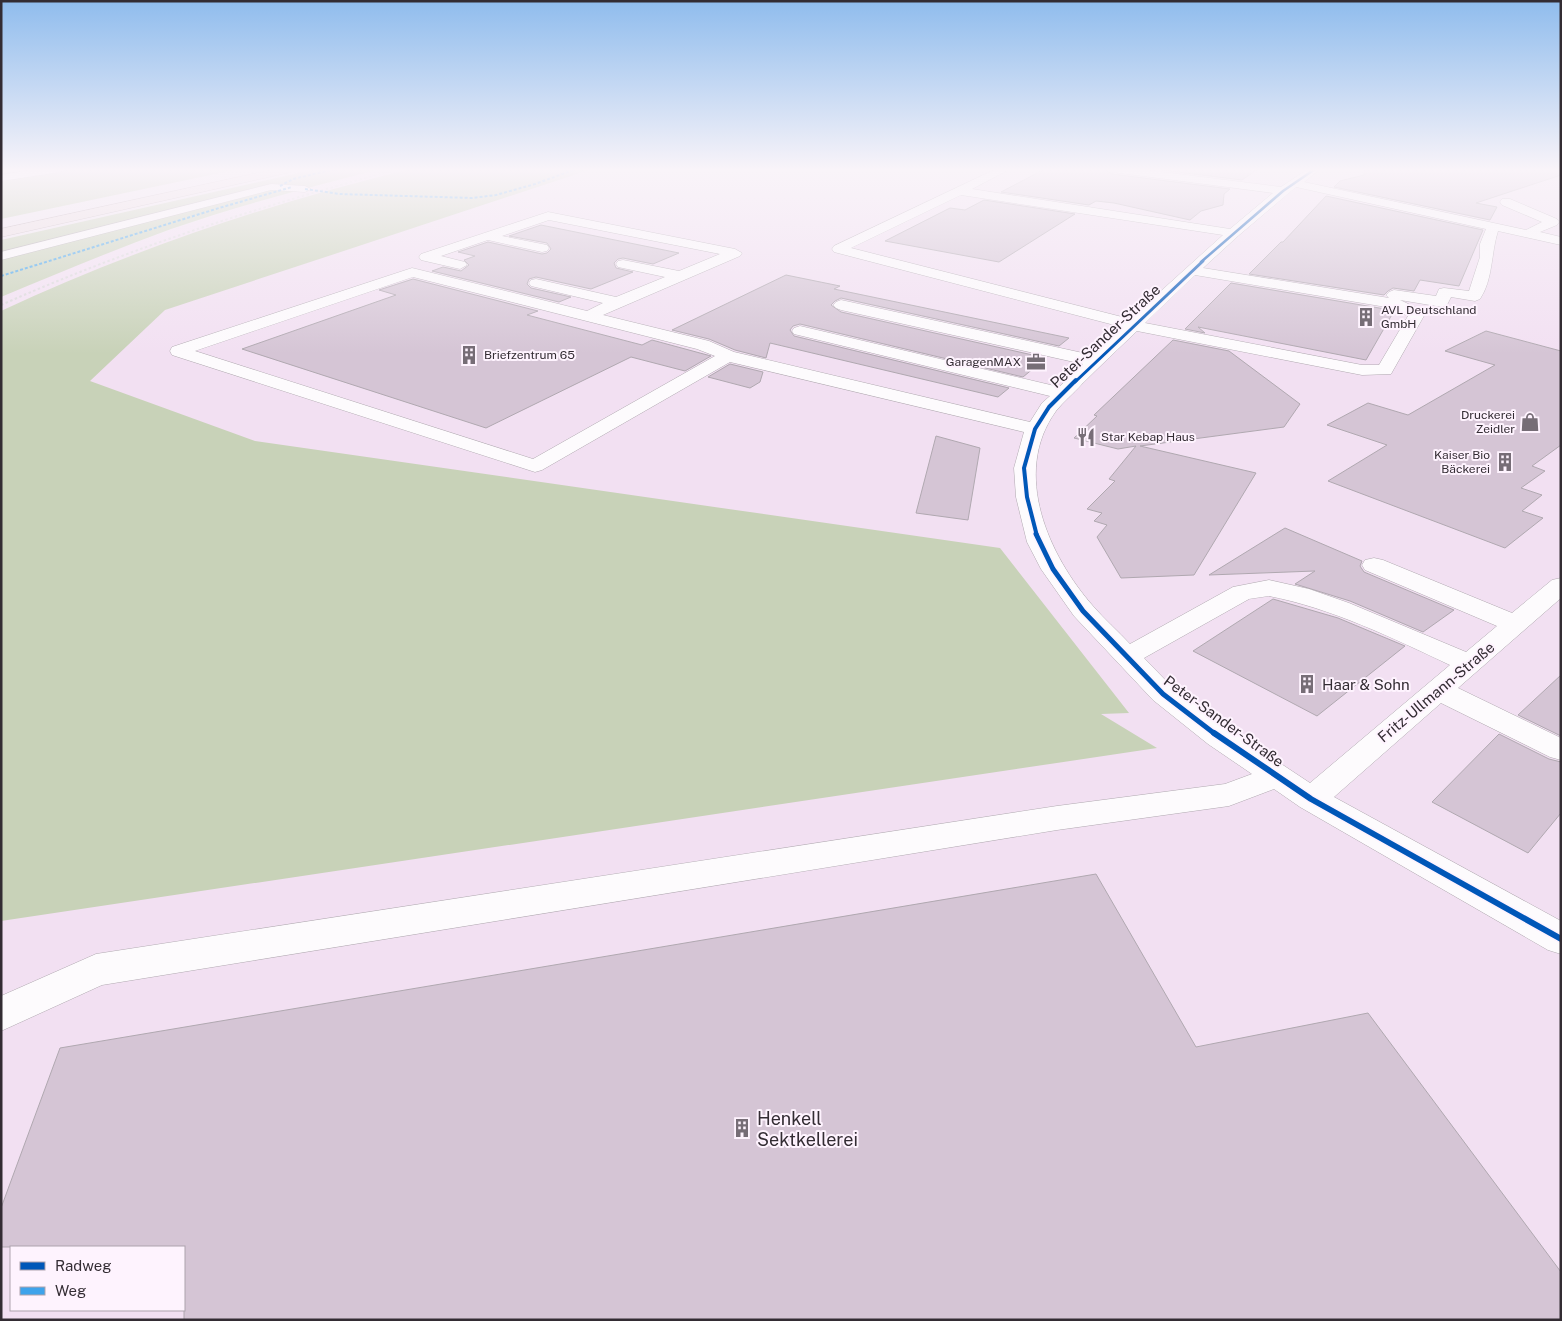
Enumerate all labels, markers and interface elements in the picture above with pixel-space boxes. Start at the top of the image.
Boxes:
street label: Peter-Sander-Straße [1047,281,1163,391]
place label: AVL Deutschland GmbH [1381,303,1477,331]
building icon: AVL Deutschland GmbH [1355,306,1377,328]
building icon: Briefzentrum 65 [458,344,480,366]
place label: Briefzentrum 65 [484,348,575,362]
office icon: GaragenMAX [1025,351,1047,373]
place label: GaragenMAX [946,355,1021,369]
place label: Druckerei Zeidler [1461,408,1515,436]
shop icon: Druckerei Zeidler [1519,411,1541,433]
restaurant icon: Star Kebap Haus [1075,426,1097,448]
place label: Star Kebap Haus [1101,430,1195,444]
place label: Kaiser Bio Bäckerei [1434,448,1490,476]
building icon: Kaiser Bio Bäckerei [1494,451,1516,473]
street label: Fritz-Ullmann-Straße [1374,638,1498,746]
street label: Peter-Sander-Straße [1161,672,1287,770]
building icon: Haar & Sohn [1296,673,1318,695]
place label: Haar & Sohn [1322,676,1410,693]
place label: Henkell Sektkellerei [757,1108,858,1150]
building icon: Henkell Sektkellerei [731,1117,753,1139]
legend [10,1246,185,1311]
text: Radweg [55,1257,112,1274]
text: Weg [55,1282,86,1299]

